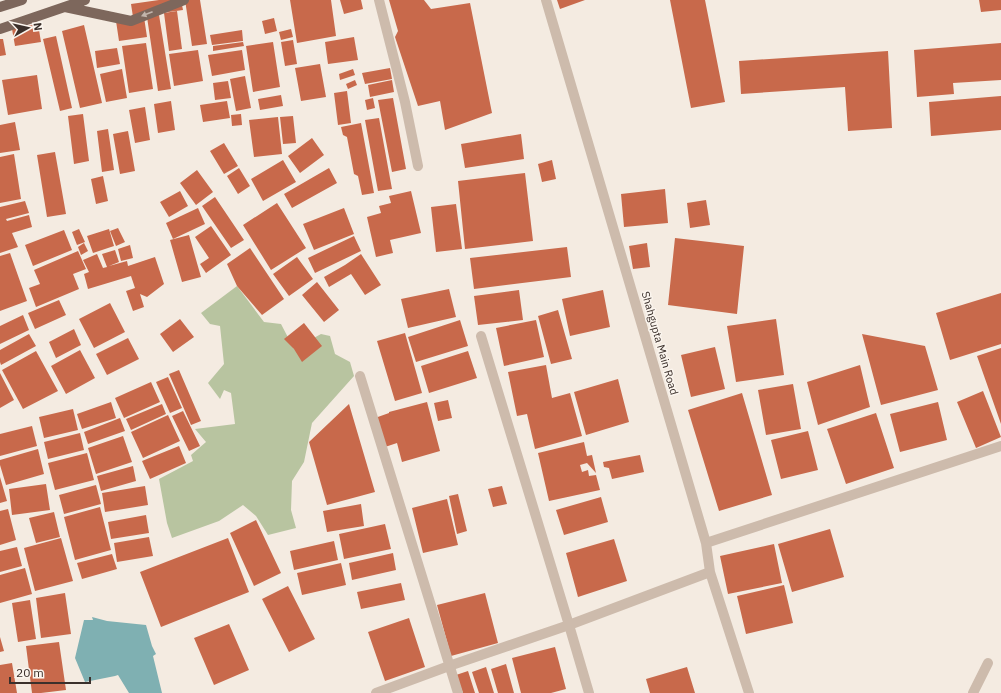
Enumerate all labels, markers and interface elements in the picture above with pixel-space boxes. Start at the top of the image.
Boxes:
north arrow [8,8,48,48]
one-way arrow [141,12,153,18]
text: N [30,22,45,32]
street label: Shahgupta Main Road [639,290,681,396]
scale bar [10,659,90,685]
text: 20 m [16,665,44,680]

